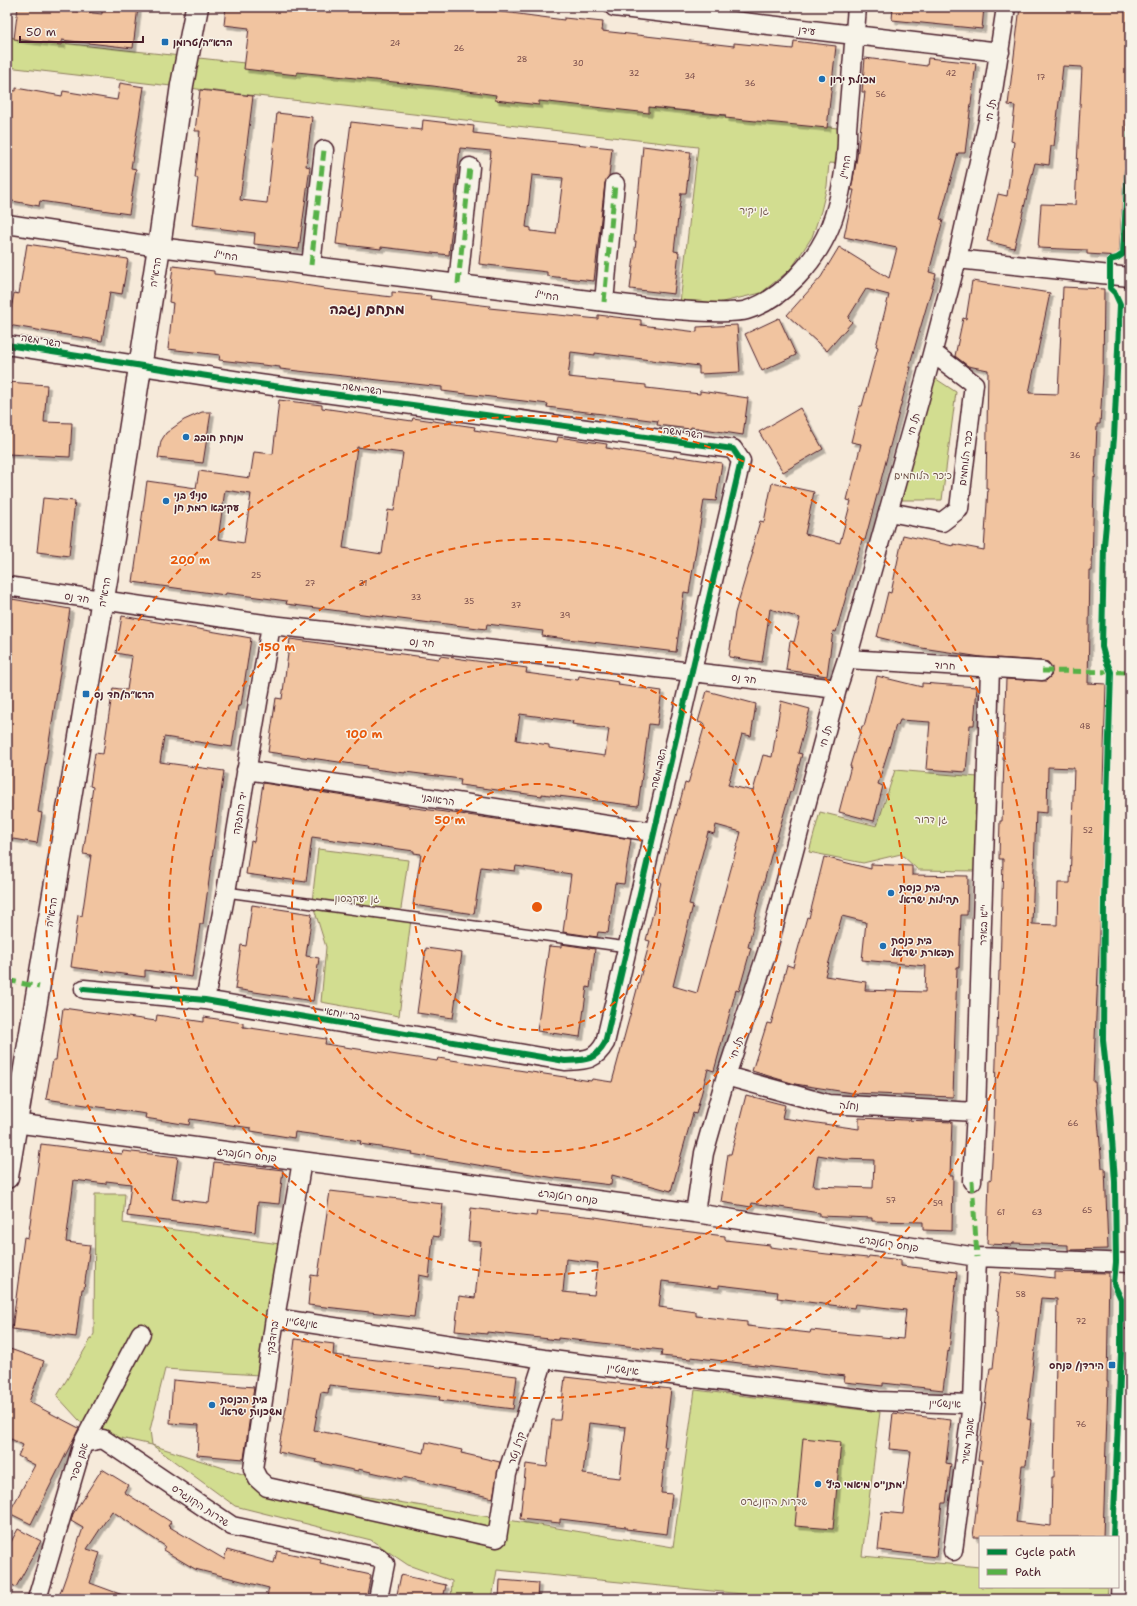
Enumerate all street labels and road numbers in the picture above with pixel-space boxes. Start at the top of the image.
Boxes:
street label: עידן [798,23,816,38]
street label: תל חי [982,98,999,123]
street label: החי"ל [838,154,853,180]
street label: החי"ל [213,248,239,263]
street label: הרא"ה [147,256,164,288]
street label: החי"ל [534,288,560,303]
street label: השר משה [20,331,62,350]
street label: השר משה [341,379,383,398]
street label: תל חי [904,411,923,437]
street label: השר משה [662,423,704,442]
street label: ככר הלוחמים [956,429,975,486]
street label: הרא"ה [95,576,113,608]
street label: חד נס [64,589,90,606]
street label: חד נס [409,635,435,650]
street label: חרוד [934,658,956,673]
street label: חד נס [731,671,757,686]
street label: תל חי [816,723,835,749]
street label: השר משה [648,747,669,789]
street label: הראובני [420,790,456,809]
street label: יד החזקה [229,791,250,835]
street label: הרא"ה [43,896,60,928]
street label: י"א באדר [976,904,991,946]
street label: בר יוחאי [323,1004,361,1023]
street label: תל חי [727,1034,746,1060]
street label: נחלה [839,1098,859,1113]
street label: פנחס רוטנברג [216,1144,277,1165]
street label: פנחס רוטנברג [537,1186,599,1207]
street label: פנחס רוטנברג [858,1232,920,1255]
street label: אינשטיין [285,1314,319,1331]
street label: ברודצקי [264,1320,281,1356]
street label: אינשטיין [606,1361,640,1378]
street label: אינשטיין [929,1397,961,1410]
street label: אבנר מאיר [958,1417,977,1465]
street label: קרל נטר [505,1430,528,1466]
street label: אבן ספיר [66,1441,91,1483]
street label: שדרות הקונגרס [169,1481,232,1529]

